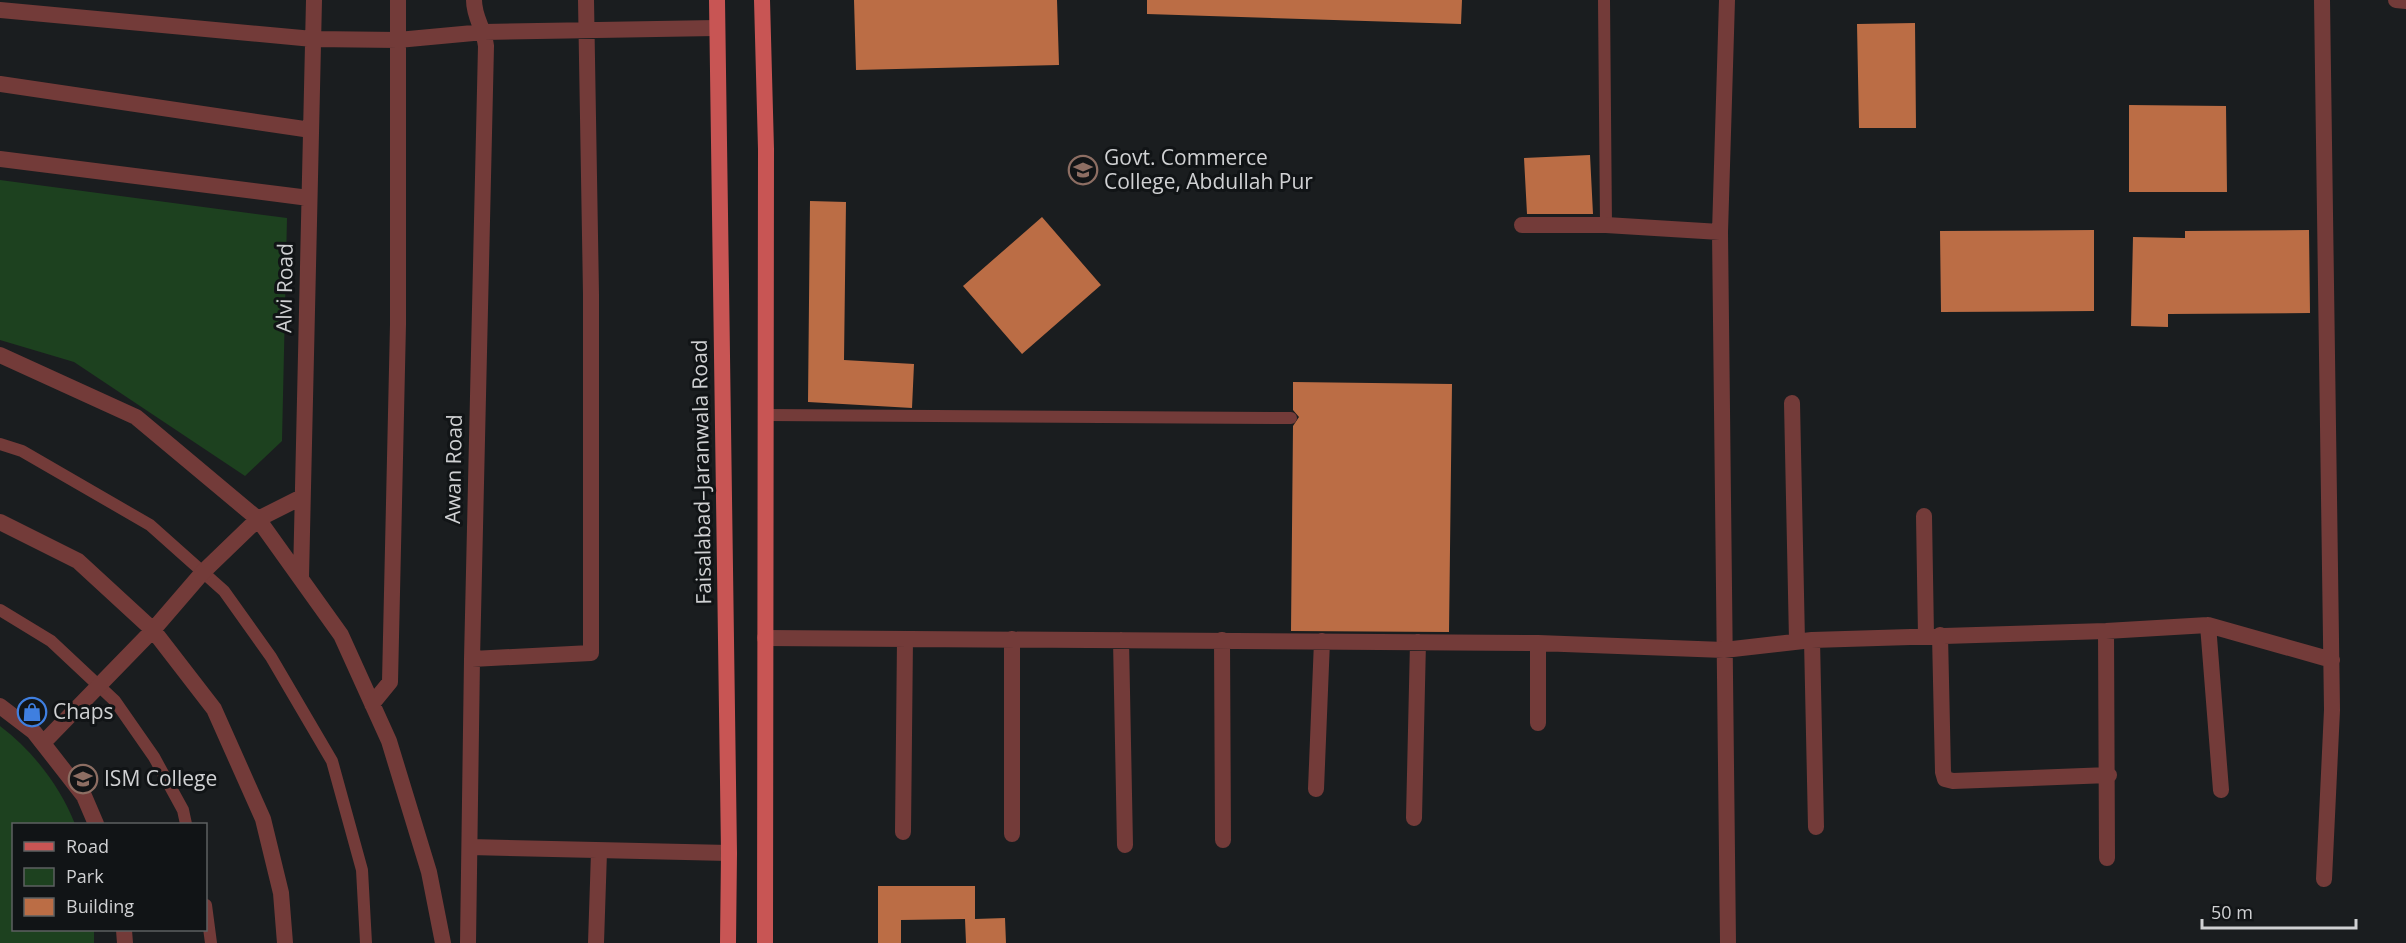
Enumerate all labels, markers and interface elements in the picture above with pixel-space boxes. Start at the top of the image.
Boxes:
place label: Govt. Commerce College, Abdullah Pur [1104,143,1313,195]
school or university icon: Govt. Commerce College, Abdullah Pur [1067,154,1099,186]
street label: Alvi Road [269,243,299,333]
street label: Faisalabad–Jaranwala Road [685,339,717,605]
street label: Awan Road [438,414,468,524]
shop icon: Chaps [16,696,48,728]
place label: Chaps [53,697,114,725]
school or university icon: ISM College [67,763,99,795]
place label: ISM College [104,764,217,792]
legend [12,823,207,931]
text: Road [66,834,109,858]
text: Park [66,864,104,888]
scale bar [2202,892,2356,930]
text: Building [66,894,134,918]
text: 50 m [2211,900,2253,924]

